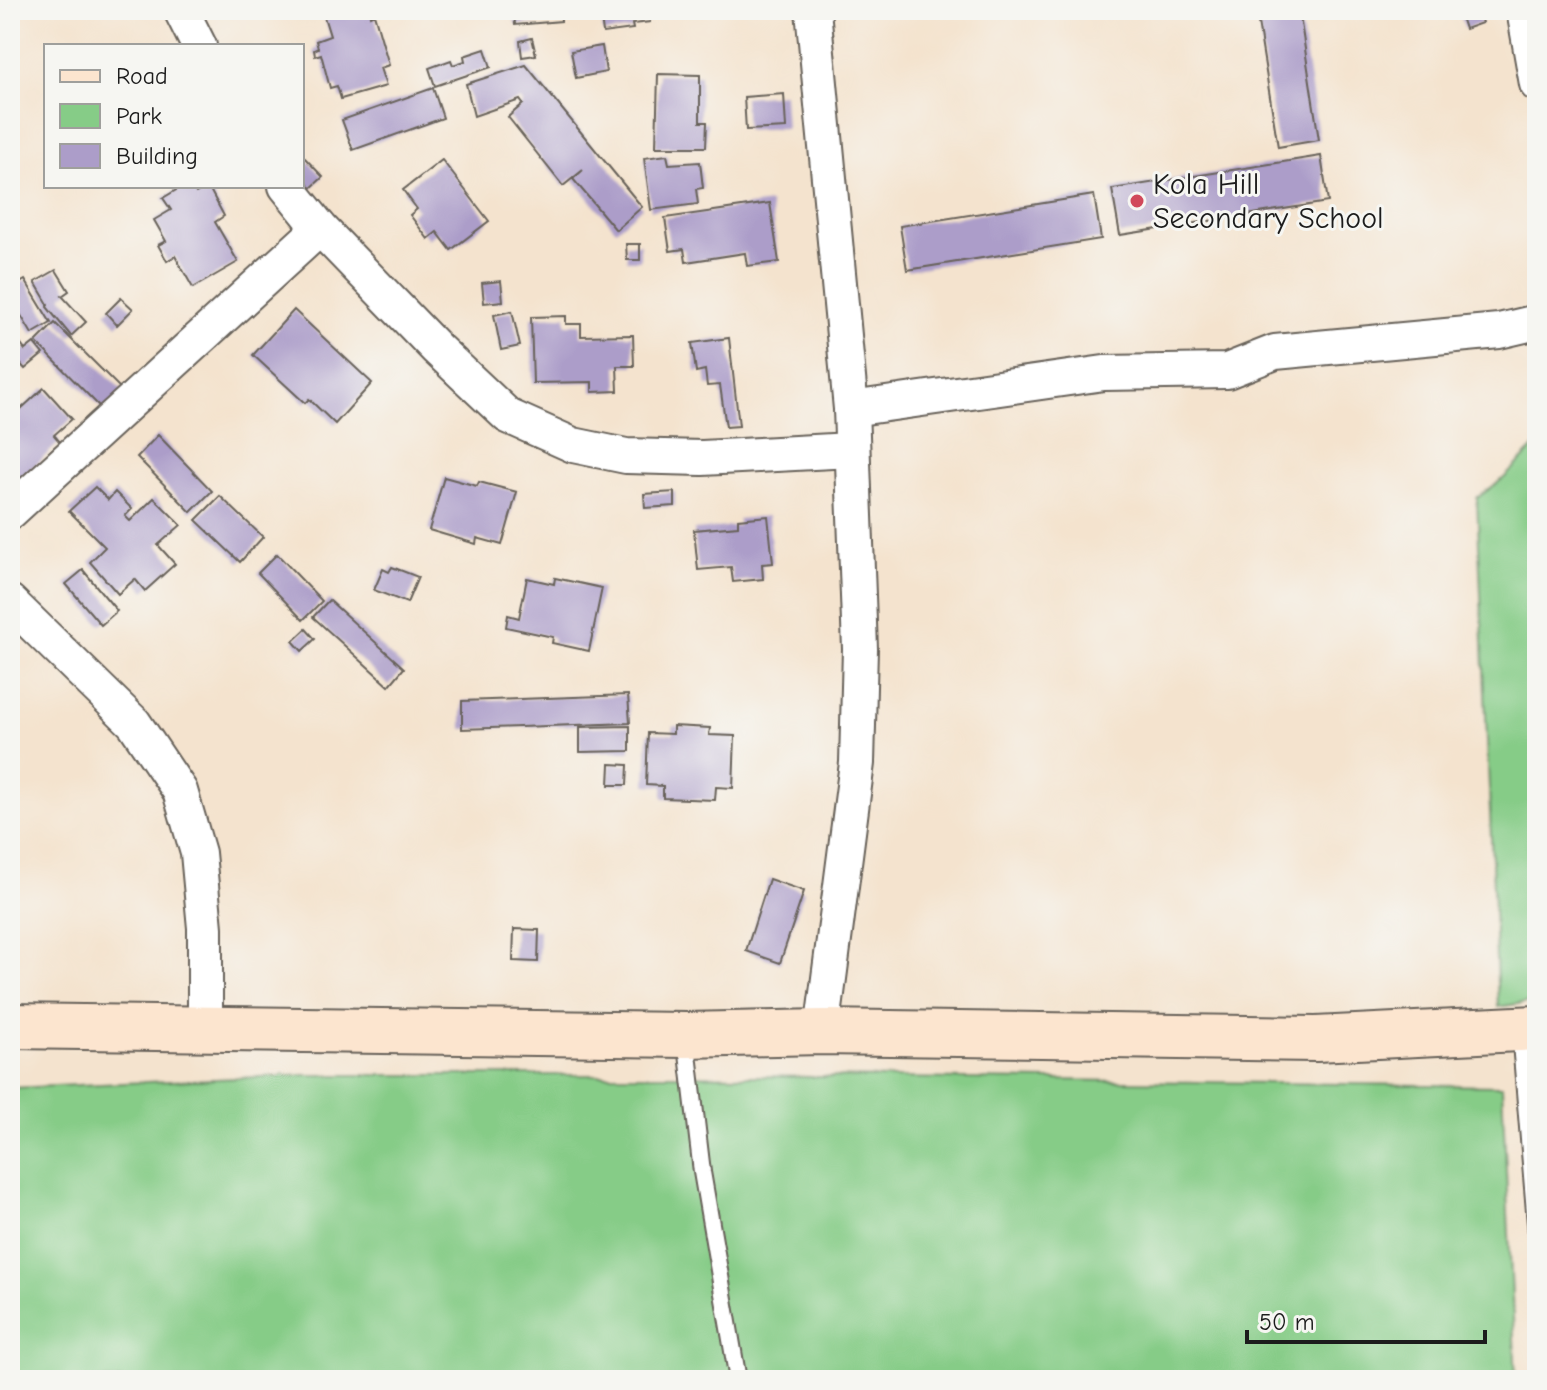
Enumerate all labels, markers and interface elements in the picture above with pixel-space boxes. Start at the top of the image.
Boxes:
legend [44,44,304,188]
text: Road [116,62,168,90]
text: Park [116,102,162,130]
text: Building [116,142,198,170]
place label: Kola Hill Secondary School [1153,167,1384,236]
marker: Kola Hill Secondary School [1128,192,1146,210]
scale bar [1247,1294,1485,1344]
text: 50 m [1259,1308,1315,1336]

